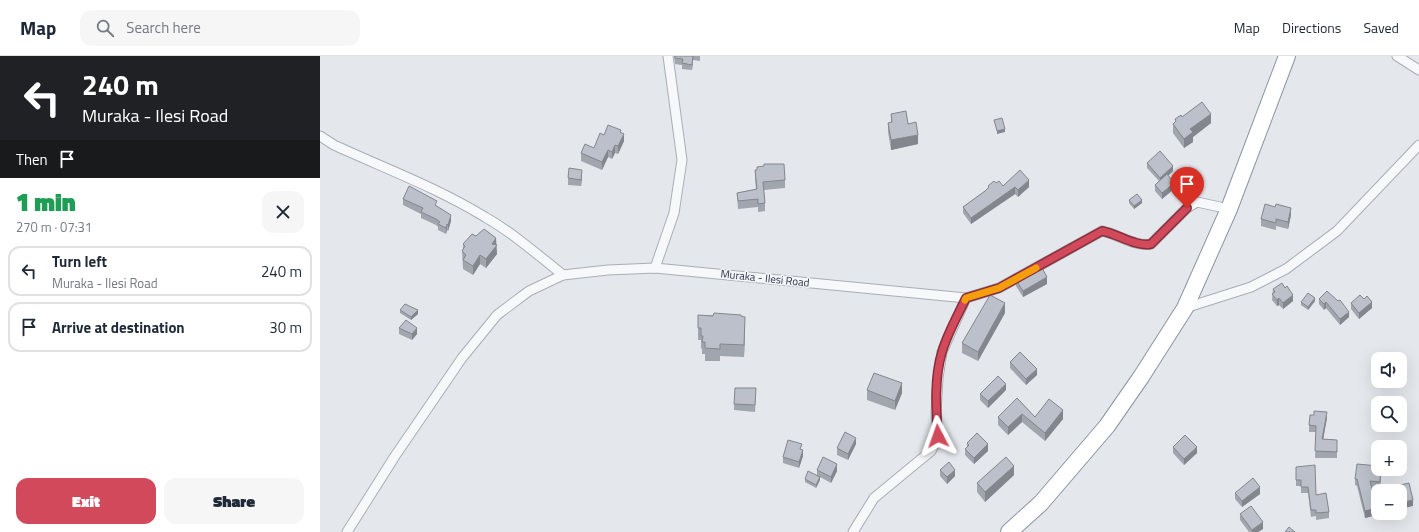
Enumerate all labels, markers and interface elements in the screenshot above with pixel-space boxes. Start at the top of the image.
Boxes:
search box [80,10,360,46]
text: Map [20,13,56,42]
text: Search here [126,16,201,39]
icon: search [94,17,116,39]
text: Map [1234,17,1260,38]
text: Directions [1282,17,1341,38]
text: Saved [1363,17,1399,38]
text: 240 m [82,63,159,106]
icon: left [16,72,68,124]
text: Muraka - Ilesi Road [82,102,228,129]
text: Then [16,148,48,171]
icon: arrive [56,148,78,170]
pin [1170,167,1204,208]
icon: arrive [1176,173,1198,195]
text: 1 min [16,184,76,220]
button: close [262,191,304,233]
text: 270 m · 07:31 [16,217,92,237]
text: Turn left [52,250,107,273]
icon: left [18,260,40,282]
text: 240 m [261,260,302,283]
street label: Muraka - Ilesi Road [720,265,810,291]
text: Muraka - Ilesi Road [52,273,158,293]
icon: arrive [18,316,40,338]
text: Arrive at destination [52,316,185,339]
text: 30 m [269,316,302,339]
map controls [1371,352,1407,520]
button: sound [1371,352,1407,388]
button: search [1371,396,1407,432]
position arrow [917,415,959,457]
button: + [1371,440,1407,476]
button: Exit [16,478,156,524]
button: Share [164,478,304,524]
button: − [1371,484,1407,520]

